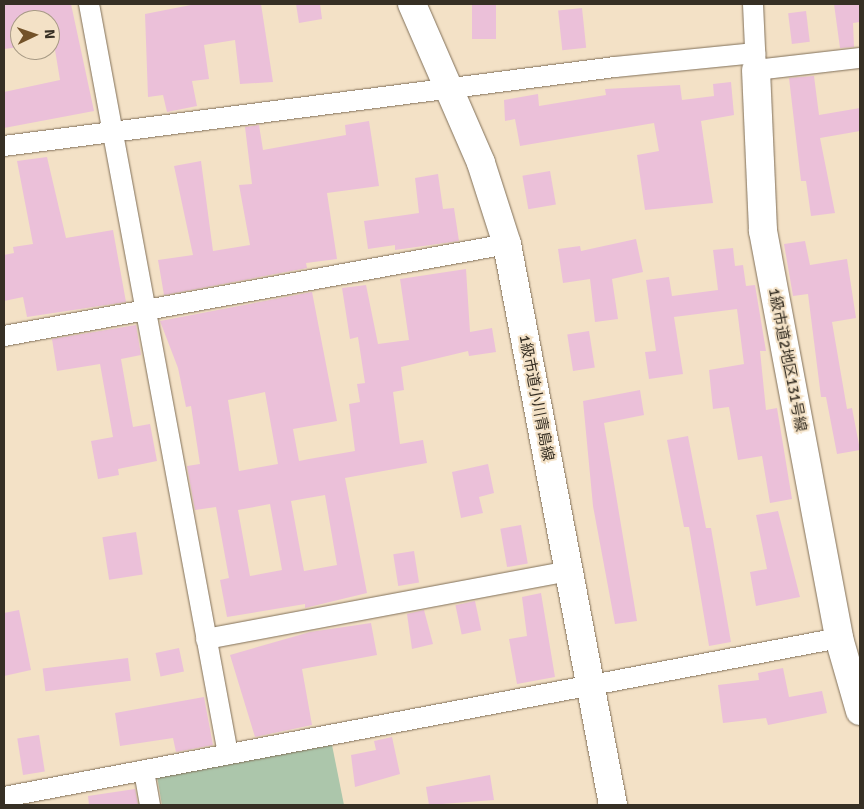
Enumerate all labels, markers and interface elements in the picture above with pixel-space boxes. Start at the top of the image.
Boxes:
north arrow [10,10,60,60]
text: N [41,29,58,40]
street label: 1級市道2地区131号線 [764,287,810,433]
street label: 1級市道小川青島線 [515,333,557,463]

